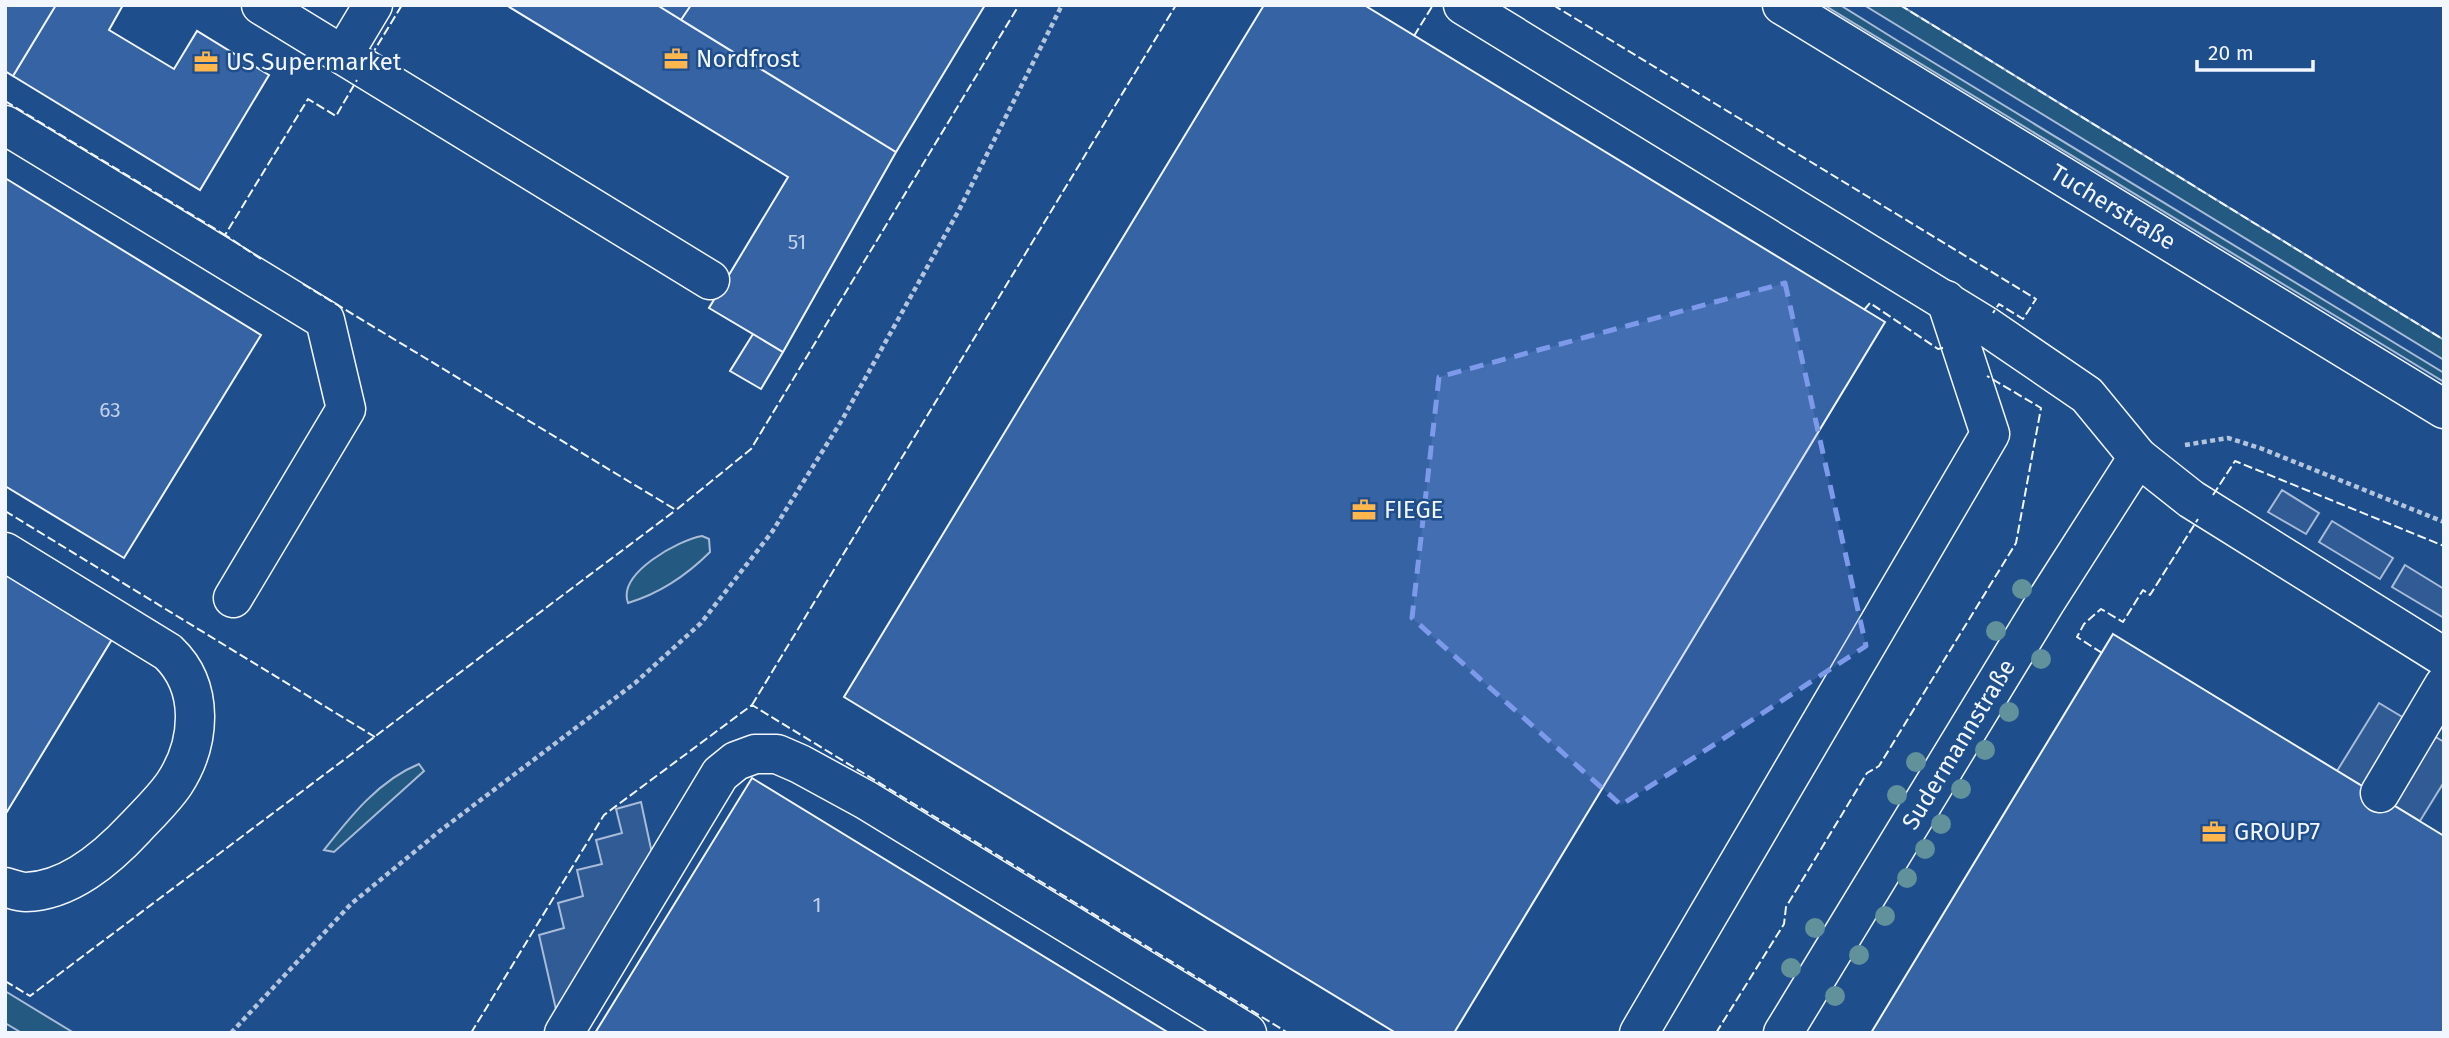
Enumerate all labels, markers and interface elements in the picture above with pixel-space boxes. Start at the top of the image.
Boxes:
scale bar [2197,28,2312,72]
text: 20 m [2208,40,2254,66]
office icon: Nordfrost [662,45,690,73]
place label: Nordfrost [696,45,800,73]
office icon: US Supermarket [192,48,220,76]
place label: US Supermarket [226,48,402,76]
street label: Tucherstraße [2045,158,2181,256]
house number: 51 [788,229,806,255]
house number: 63 [99,397,121,423]
office icon: FIEGE [1350,496,1378,524]
place label: FIEGE [1384,496,1443,524]
street label: Sudermannstraße [1896,654,2021,835]
office icon: GROUP7 [2200,818,2228,846]
place label: GROUP7 [2234,818,2320,846]
house number: 1 [812,892,822,918]

